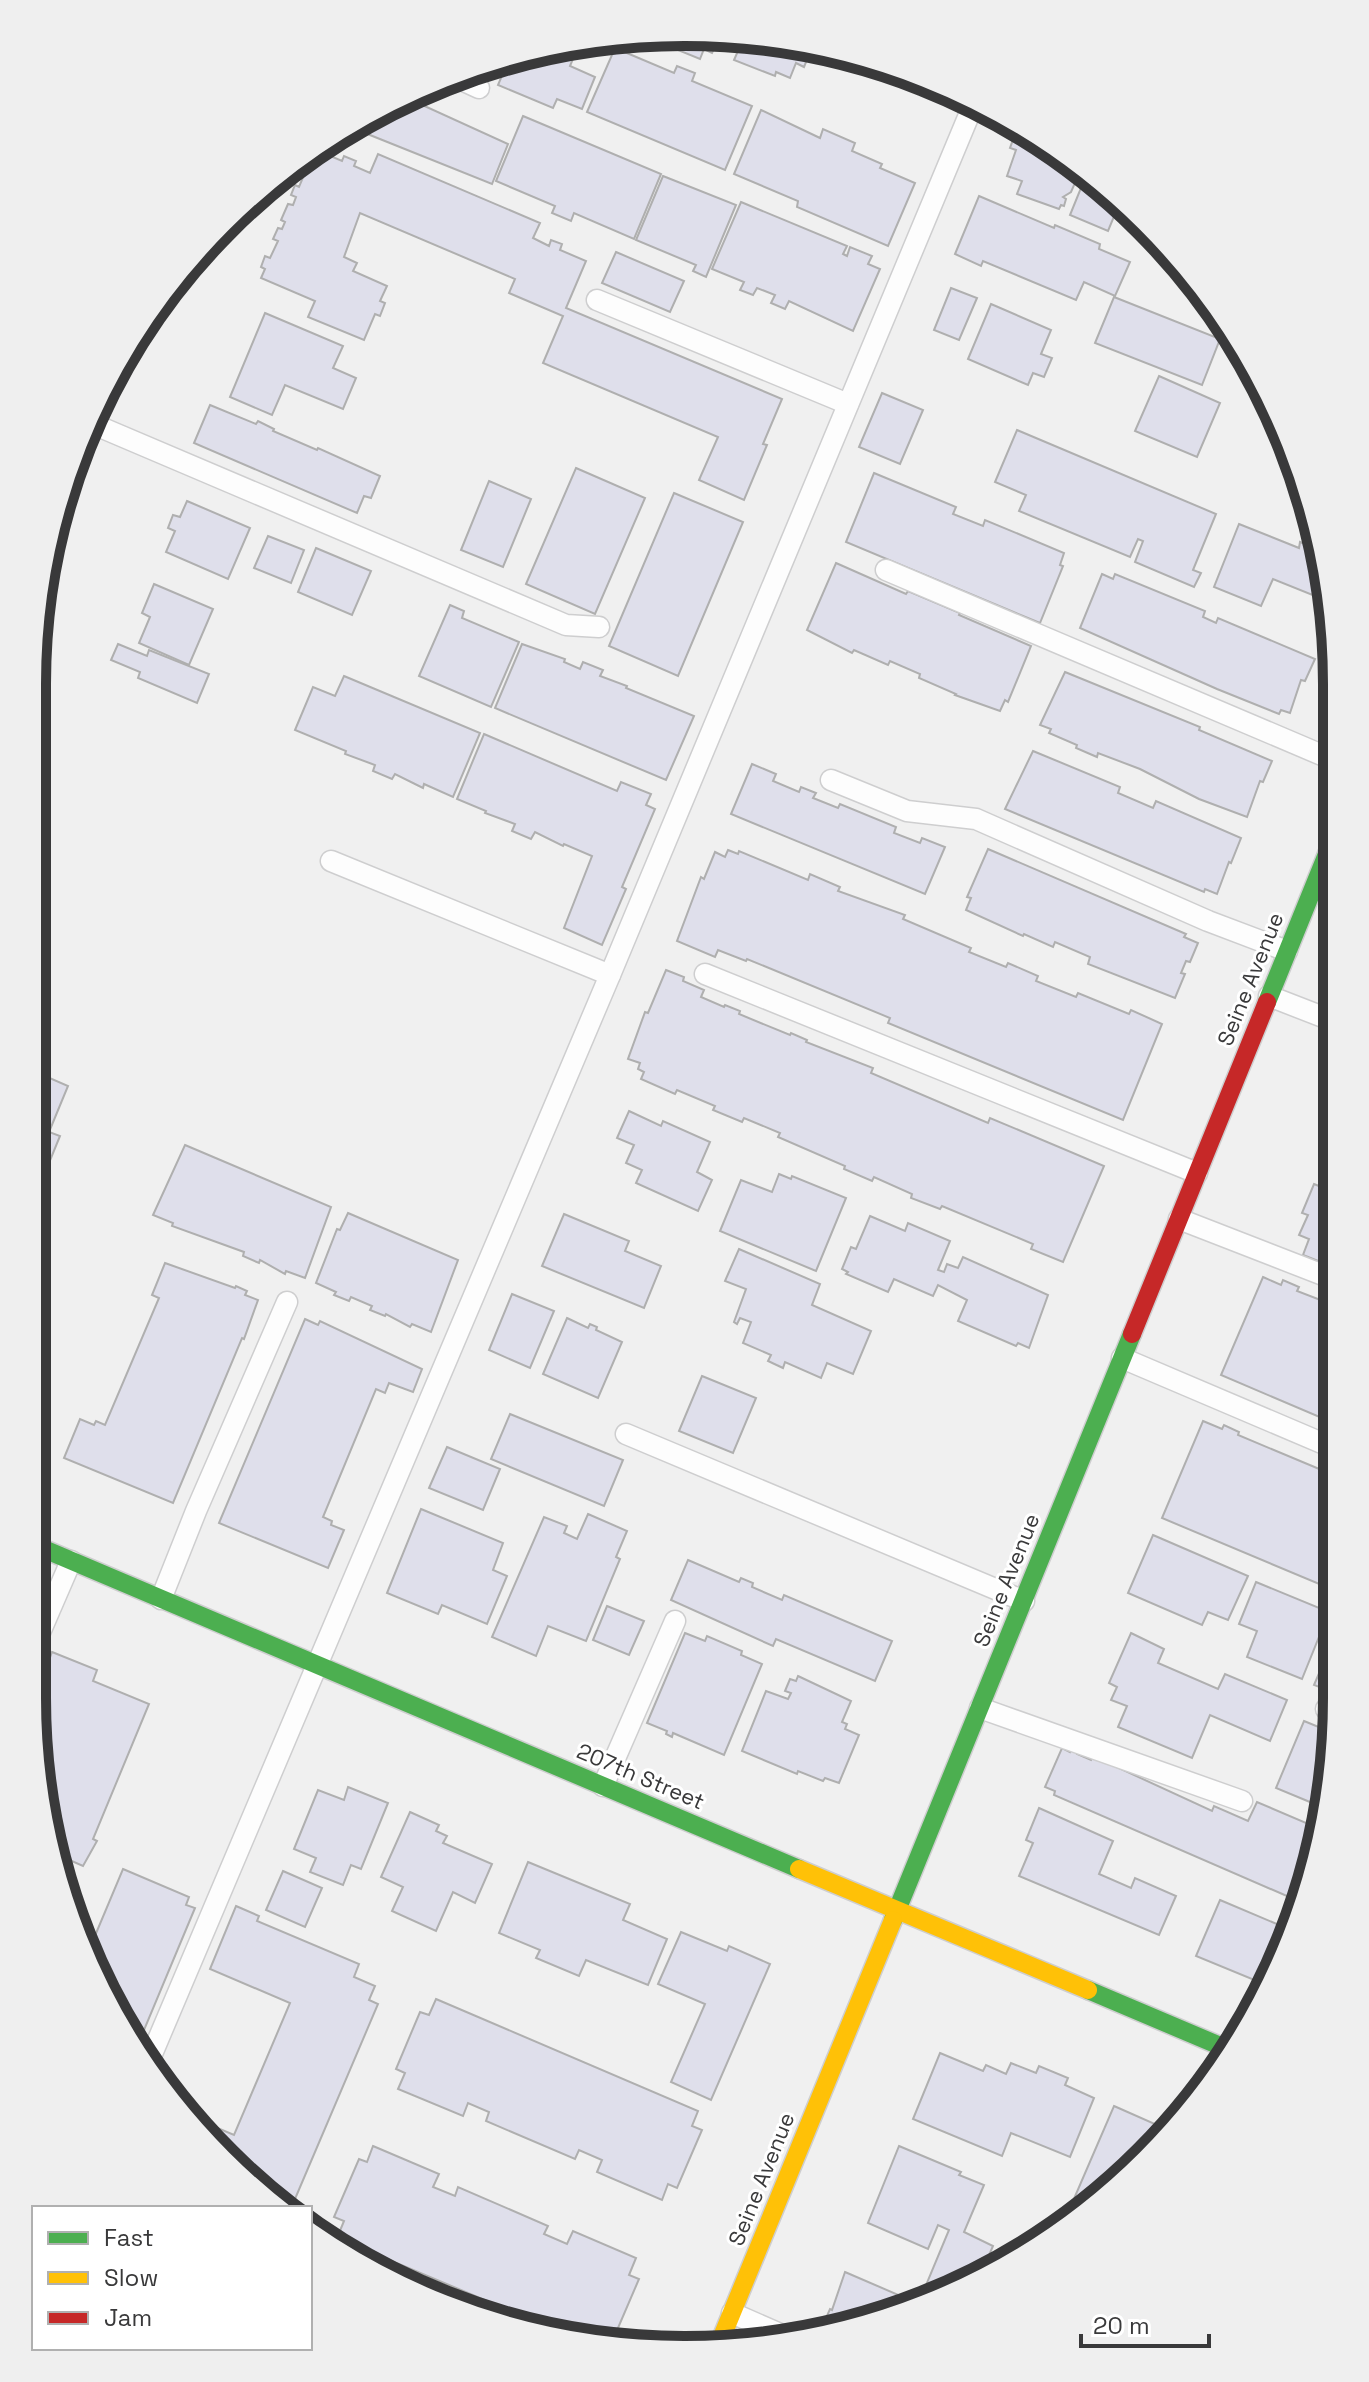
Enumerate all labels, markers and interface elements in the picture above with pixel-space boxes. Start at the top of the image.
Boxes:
street label: Seine Avenue [1211,908,1289,1050]
street label: Seine Avenue [967,1509,1045,1651]
street label: 207th Street [573,1737,709,1815]
street label: Seine Avenue [722,2108,800,2250]
legend [32,2206,312,2350]
text: Fast [104,2222,154,2253]
text: Slow [104,2262,158,2293]
scale bar [1081,2298,1209,2348]
text: Jam [104,2302,152,2333]
text: 20 m [1093,2310,1150,2341]

